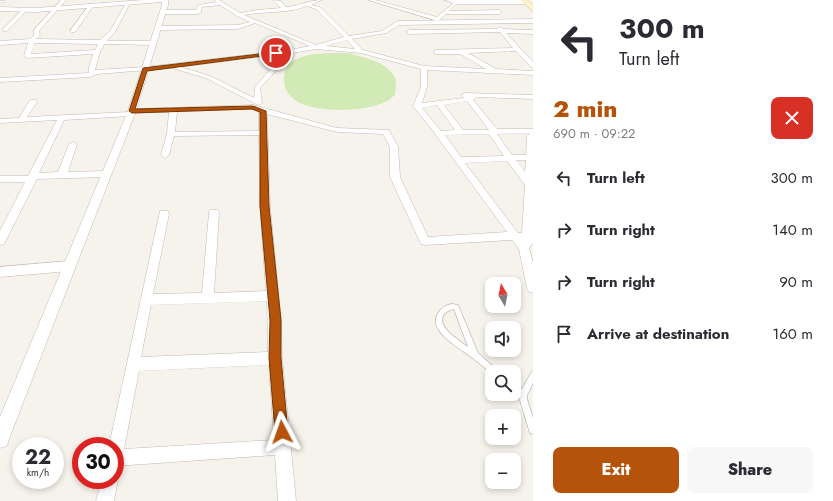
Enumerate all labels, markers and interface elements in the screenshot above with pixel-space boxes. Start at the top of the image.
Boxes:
text: 300 m [619,8,705,49]
icon: left [553,16,605,68]
pin [259,36,293,70]
icon: arrive [265,42,287,64]
text: Turn left [619,46,679,72]
text: 2 min [553,91,617,126]
button: close [771,97,813,139]
text: 690 m · 09:22 [553,124,636,143]
icon: left [553,167,575,189]
text: Turn left [587,167,645,189]
text: 300 m [771,167,813,189]
icon: right [553,219,575,241]
text: Turn right [587,219,655,241]
text: 140 m [772,219,813,241]
icon: right [553,271,575,293]
text: Turn right [587,271,655,293]
text: 90 m [779,271,813,293]
north arrow [485,277,521,313]
map controls [485,277,521,489]
button: sound [485,321,521,357]
icon: arrive [553,323,575,345]
text: Arrive at destination [587,323,729,345]
text: 160 m [772,323,813,345]
button: search [485,365,521,401]
button: + [485,409,521,445]
position arrow [261,411,303,453]
speed limit sign: 30 [72,437,124,489]
text: 22 [25,443,51,472]
button: Exit [553,447,679,493]
button: Share [687,447,813,493]
button: − [485,453,521,489]
text: km/h [27,465,49,480]

